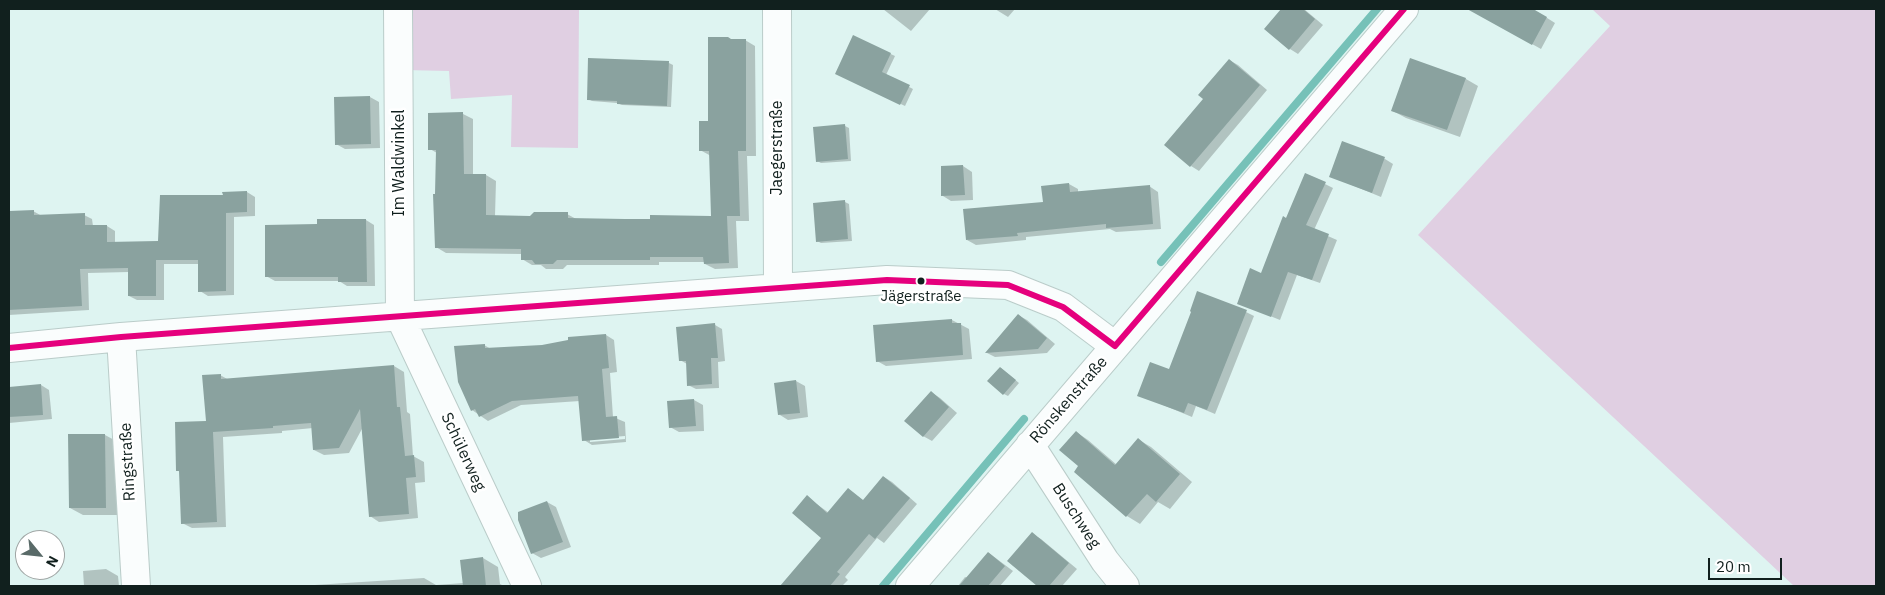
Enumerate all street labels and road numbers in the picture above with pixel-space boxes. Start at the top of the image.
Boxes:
street label: Jaegerstraße [767,100,787,196]
street label: Im Waldwinkel [389,109,409,217]
street label: Rönskenstraße [1026,353,1112,447]
street label: Schülerweg [437,410,489,494]
street label: Ringstraße [116,422,140,502]
street label: Buschweg [1048,480,1104,552]

